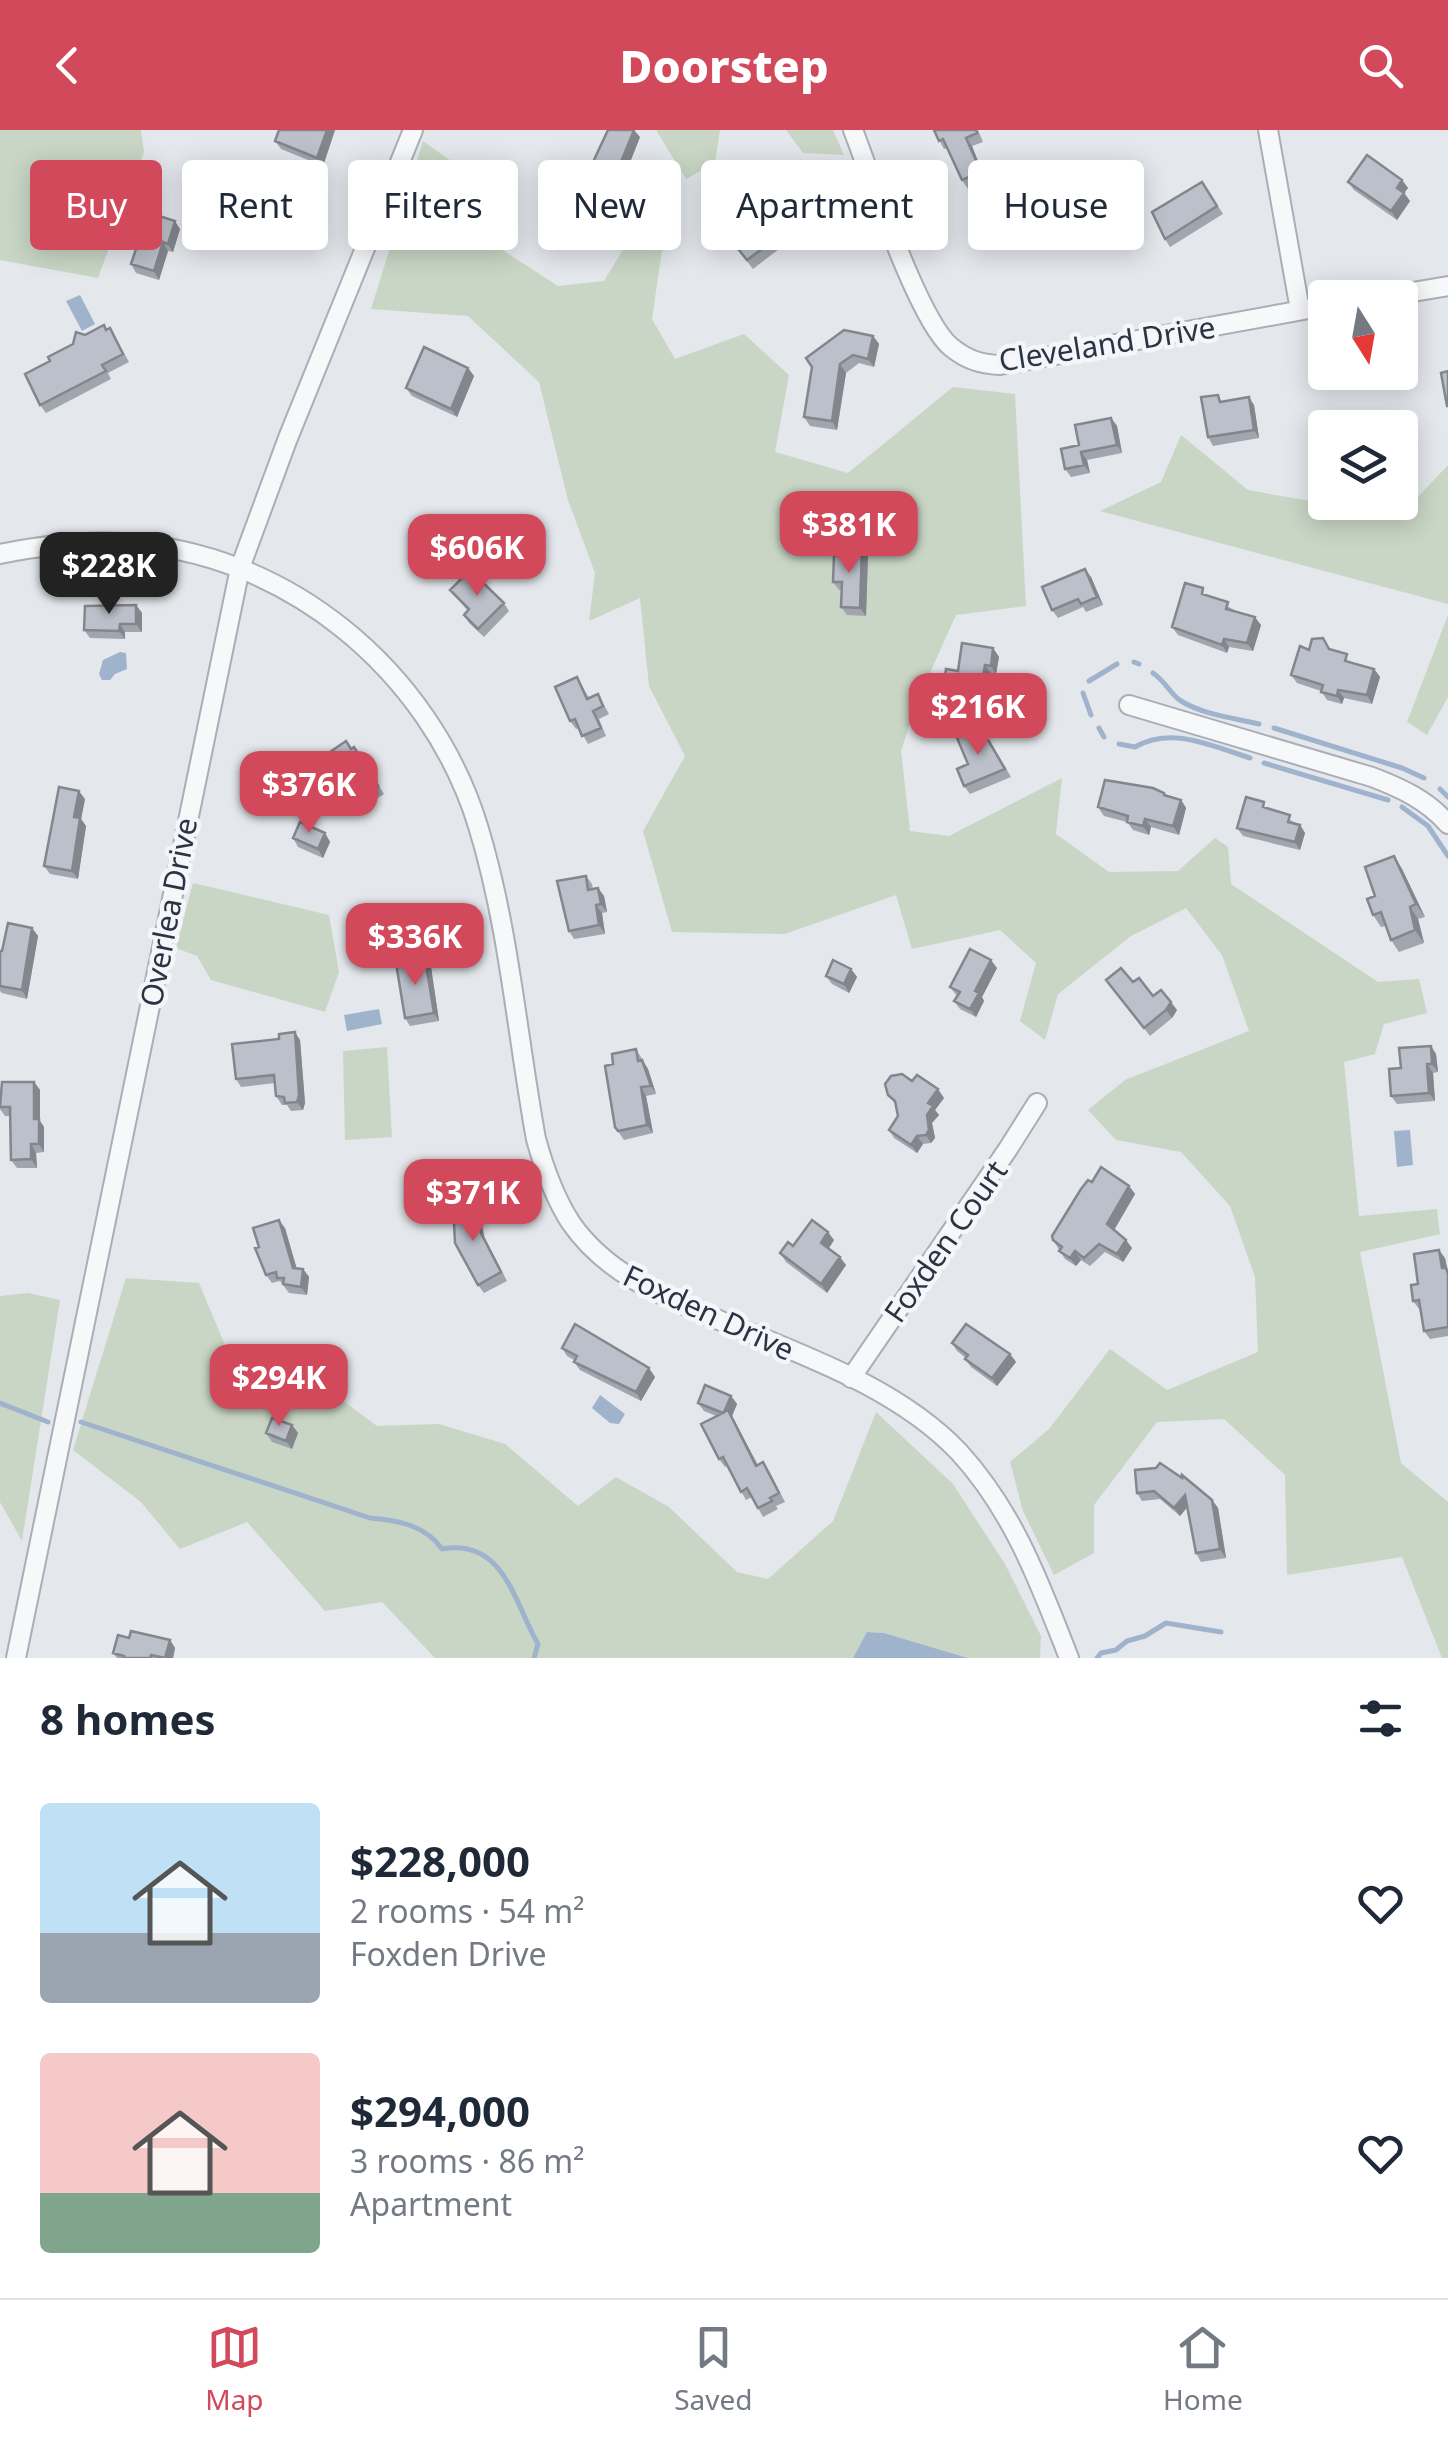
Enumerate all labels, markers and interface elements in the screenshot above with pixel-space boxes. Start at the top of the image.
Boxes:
text: Doorstep [619,35,829,96]
icon: back [40,38,95,93]
icon: search [1353,38,1408,93]
chip: Buy [30,160,162,250]
chip: Rent [182,160,328,250]
chip: Filters [348,160,518,250]
chip: New [538,160,681,250]
chip: Apartment [701,160,948,250]
chip: House [968,160,1144,250]
north arrow [1308,280,1418,390]
map controls [1308,280,1418,520]
street label: Cleveland Drive [996,306,1218,380]
button: layers [1308,410,1418,520]
pin: $381K [779,491,919,576]
text: $381K [802,502,896,545]
pin: $606K [407,514,547,599]
text: $606K [430,525,524,568]
pin: $228K [39,532,179,617]
text: $228K [62,543,156,586]
pin: $216K [908,673,1048,758]
text: $216K [931,684,1025,727]
pin: $376K [239,751,379,836]
text: $376K [262,762,356,805]
street label: Overlea Drive [130,814,206,1010]
pin: $336K [345,903,485,988]
text: $336K [368,914,462,957]
street label: Foxden Court [874,1152,1016,1330]
pin: $371K [403,1159,543,1244]
text: $371K [426,1170,520,1213]
street label: Foxden Drive [617,1254,801,1370]
pin: $294K [209,1344,349,1429]
text: $294K [232,1355,326,1398]
text: 8 homes [40,1690,216,1747]
icon: filters [1353,1691,1408,1746]
text: $228,000 [350,1832,530,1889]
icon: home [120,1843,240,1963]
icon: heart [1353,1876,1408,1931]
text: 2 rooms · 54 m² [350,1889,584,1932]
text: Foxden Drive [350,1932,547,1975]
text: $294,000 [350,2082,530,2139]
icon: home [120,2093,240,2213]
icon: heart [1353,2126,1408,2181]
text: 3 rooms · 86 m² [350,2139,584,2182]
text: Apartment [350,2182,512,2225]
tab: Map [205,2320,264,2418]
tab: Saved [674,2320,752,2418]
tab: Home [1163,2320,1243,2418]

